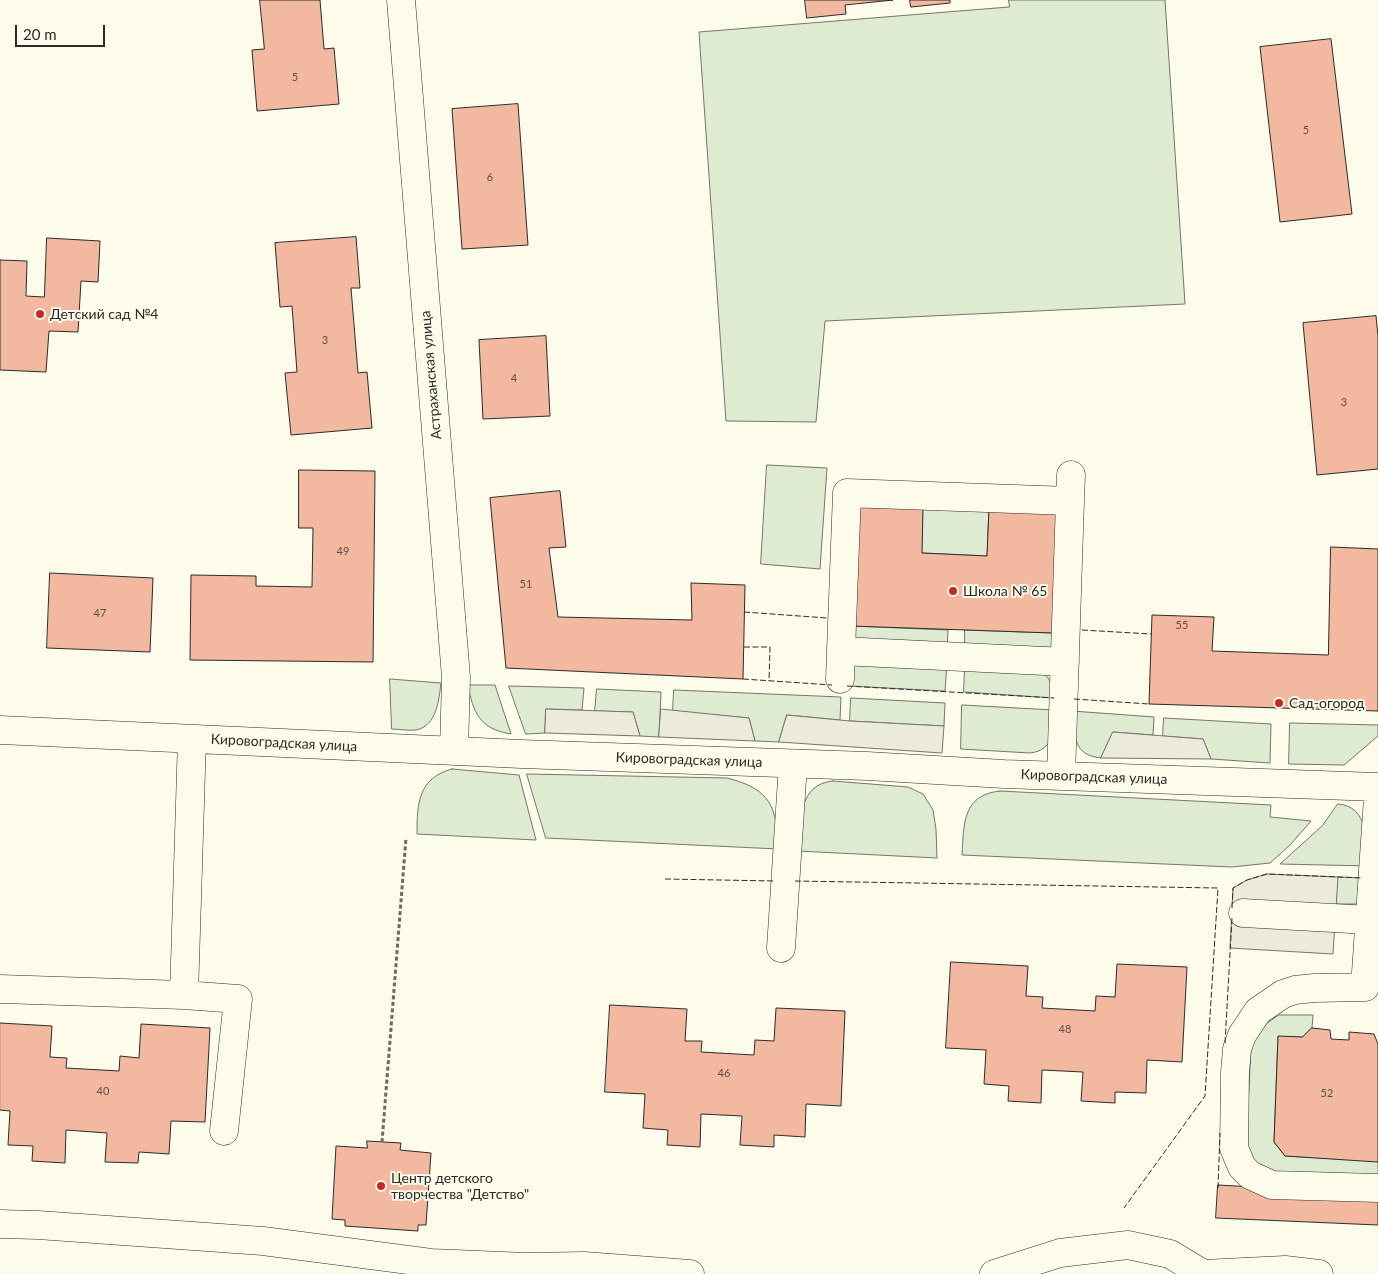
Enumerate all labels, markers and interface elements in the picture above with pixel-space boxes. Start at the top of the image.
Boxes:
scale bar [18,15,108,47]
text: 20 m [23,25,57,43]
house number: 5 [292,70,298,84]
house number: 5 [1303,123,1309,137]
house number: 6 [487,170,493,184]
place label: Детский сад №4 [50,306,158,322]
marker: Детский сад №4 [34,308,46,320]
street label: Астраханская улица [417,310,445,440]
house number: 3 [322,333,328,347]
house number: 4 [511,371,517,385]
house number: 3 [1341,395,1347,409]
house number: 49 [337,544,349,558]
house number: 51 [520,577,532,591]
place label: Школа № 65 [963,583,1047,599]
marker: Школа № 65 [947,585,959,597]
house number: 47 [94,606,106,620]
house number: 55 [1176,618,1188,632]
place label: Сад-огород [1289,695,1365,711]
marker: Сад-огород [1273,697,1285,709]
street label: Кировоградская улица [210,731,358,755]
street label: Кировоградская улица [615,749,763,771]
street label: Кировоградская улица [1020,766,1168,788]
house number: 48 [1059,1022,1071,1036]
house number: 46 [718,1066,730,1080]
house number: 40 [97,1084,109,1098]
house number: 52 [1321,1086,1333,1100]
place label: Центр детского творчества "Детство" [391,1170,529,1202]
marker: Центр детского творчества "Детство" [375,1180,387,1192]

